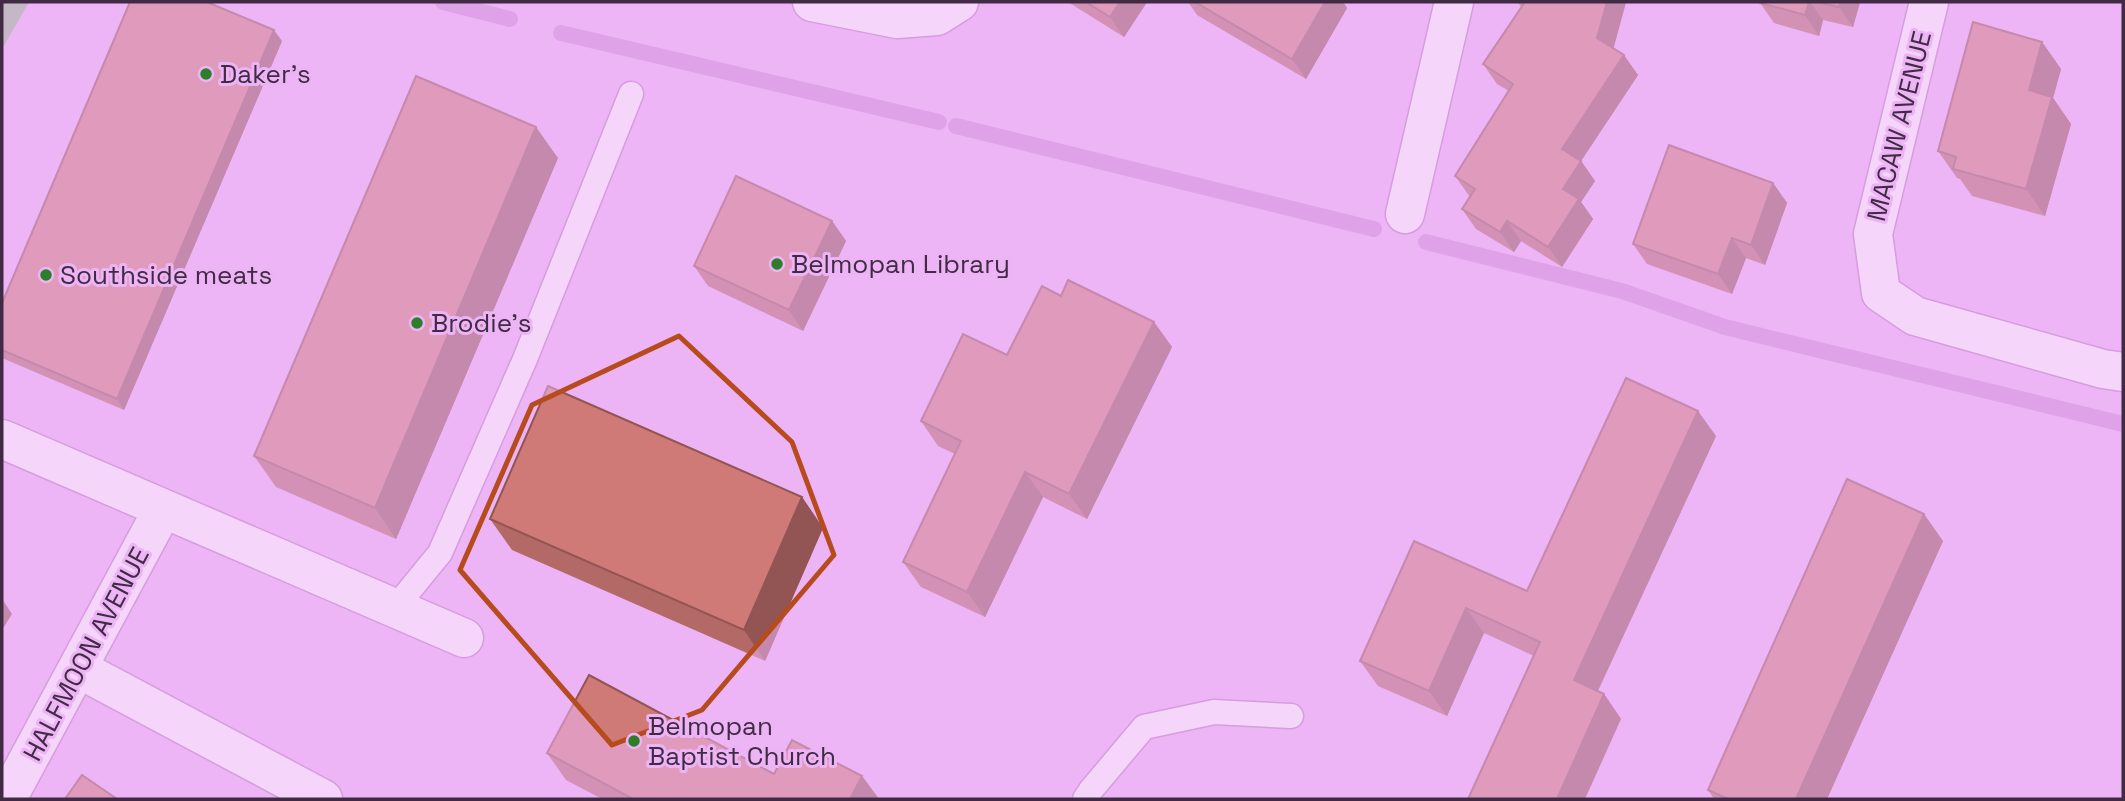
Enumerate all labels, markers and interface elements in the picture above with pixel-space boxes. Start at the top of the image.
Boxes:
street label: MACAW AVENUE [1859,27,1939,225]
place label: Daker's [220,57,311,91]
marker: Daker's [198,66,214,82]
place label: Belmopan Library [791,247,1010,281]
marker: Belmopan Library [769,256,785,272]
place label: Southside meats [60,258,272,292]
marker: Southside meats [38,267,54,283]
place label: Brodie's [431,306,531,340]
marker: Brodie's [409,315,425,331]
street label: HALFMOON AVENUE [15,541,157,767]
place label: Belmopan Baptist Church [648,709,836,773]
marker: Belmopan Baptist Church [626,733,642,749]

